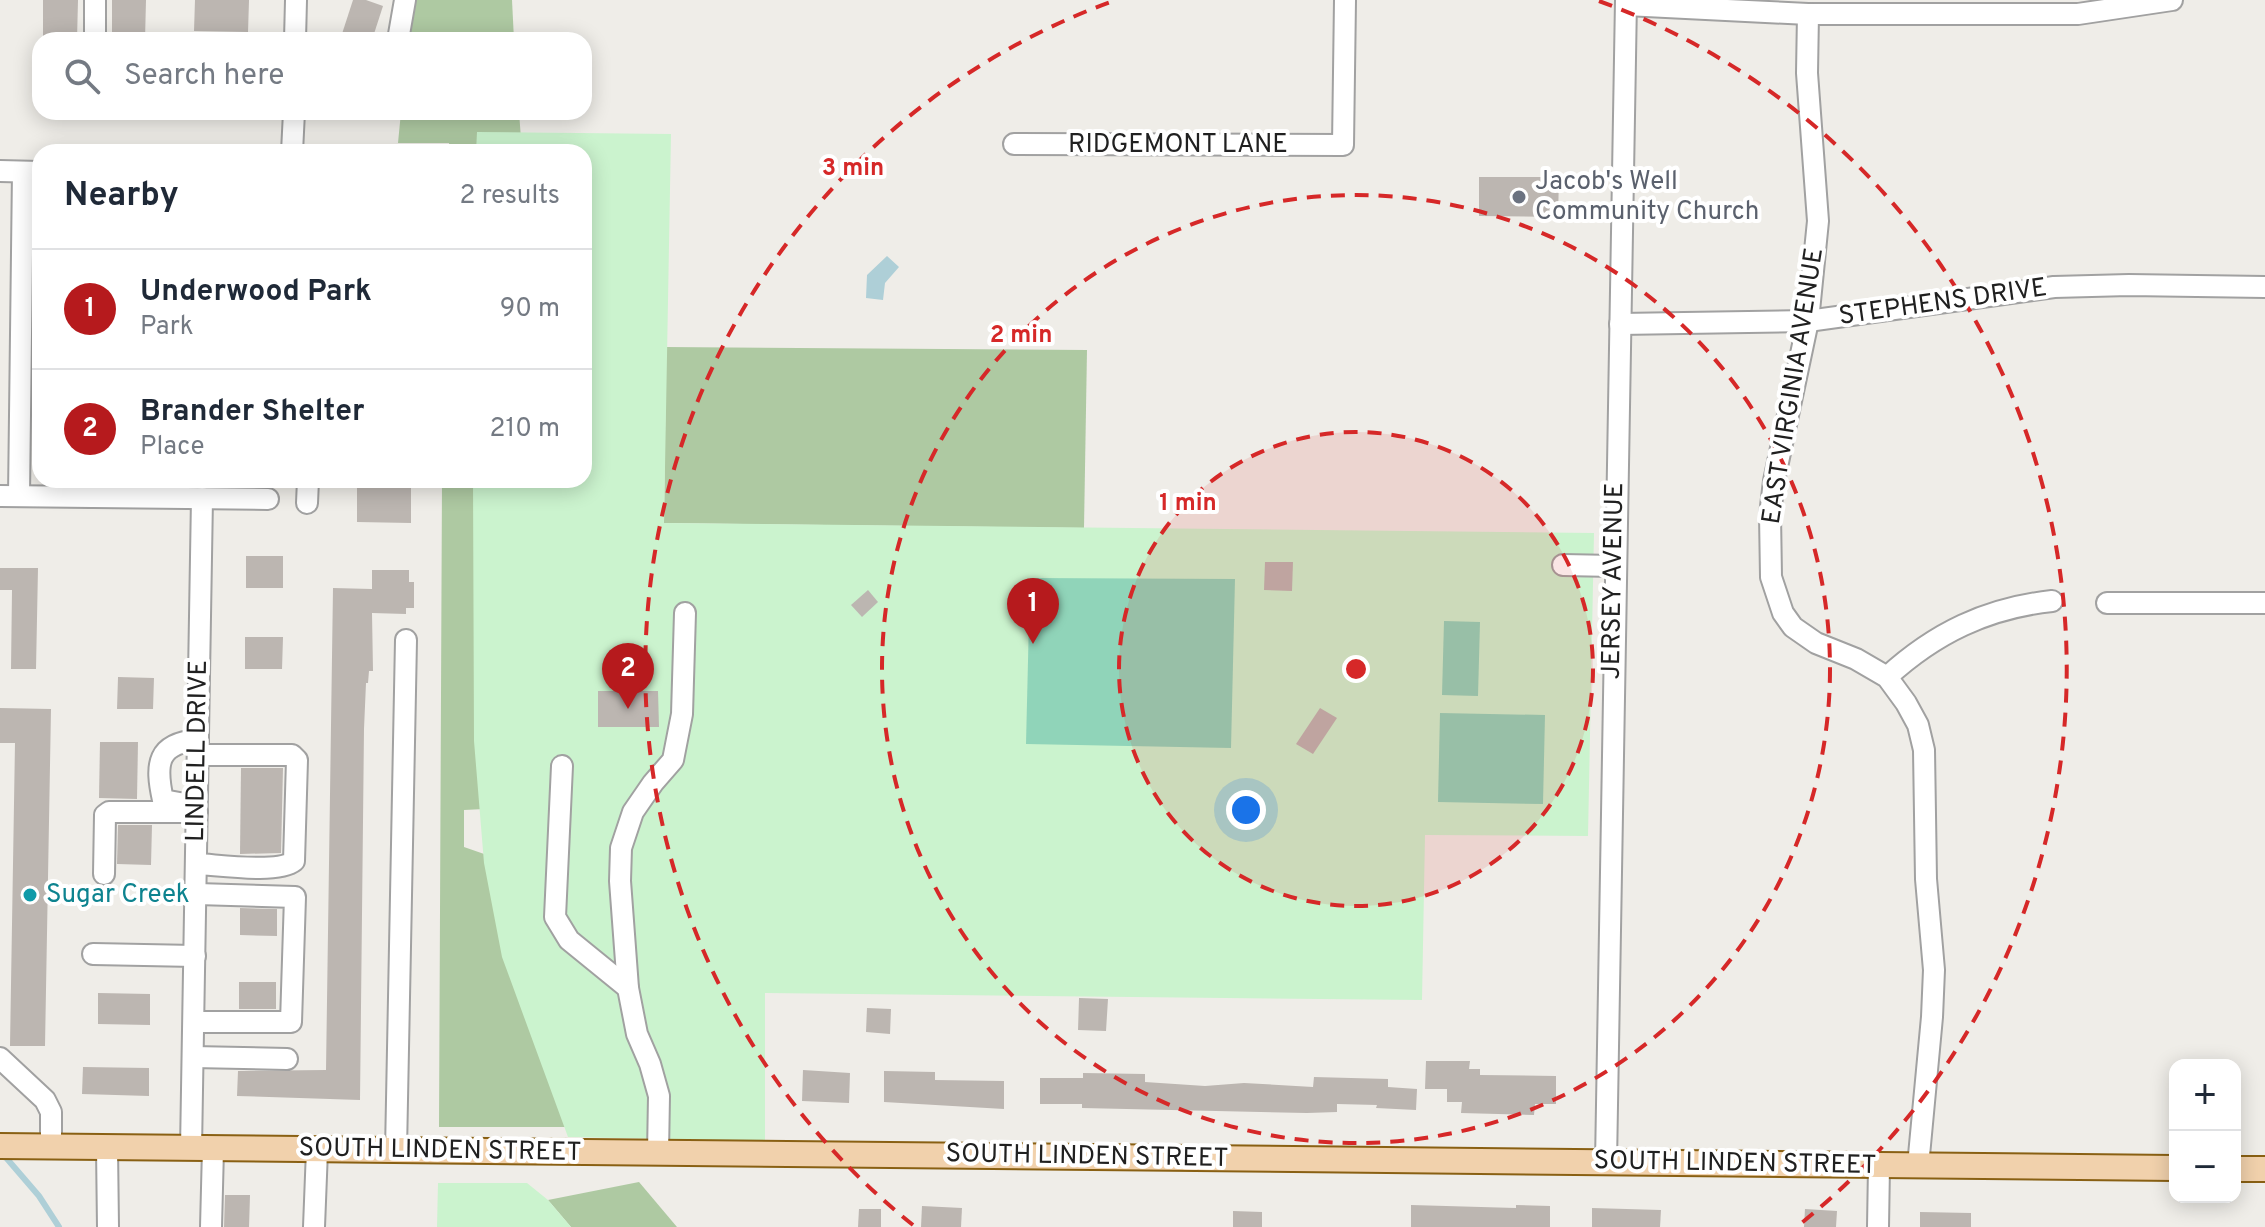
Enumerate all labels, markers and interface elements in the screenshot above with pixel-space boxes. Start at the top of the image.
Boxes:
search box [32,32,592,120]
icon: search [60,54,104,98]
text: Search here [124,58,284,95]
street label: RIDGEMONT LANE [1068,129,1288,162]
text: 3 min [822,154,884,184]
place label: Jacob's Well Community Church [1535,166,1759,229]
text: Nearby [64,175,179,218]
text: 2 results [460,180,560,213]
marker: Jacob's Well Community Church [1510,188,1528,206]
street label: EAST VIRGINIA AVENUE [1756,245,1832,527]
street label: STEPHENS DRIVE [1837,272,2049,334]
text: Underwood Park [140,274,372,311]
text: 1 [85,293,95,326]
text: 90 m [500,293,560,326]
text: Park [140,311,194,344]
text: 2 min [990,321,1052,351]
text: Brander Shelter [140,394,364,431]
text: 2 [82,413,98,446]
text: 210 m [490,413,560,446]
text: Place [140,431,204,464]
street label: JERSEY AVENUE [1596,482,1632,680]
text: 1 min [1159,489,1217,519]
pin: 1 [1007,578,1059,644]
pin: 2 [602,643,654,709]
centre of rings [1342,655,1370,683]
street label: LINDELL DRIVE [180,660,216,842]
your location [1226,790,1266,830]
place label: Sugar Creek [46,879,190,912]
marker: Sugar Creek [21,886,39,904]
map controls [2169,1059,2241,1203]
button: + [2169,1059,2241,1131]
button: − [2169,1131,2241,1203]
street label: SOUTH LINDEN STREET [298,1132,582,1170]
street label: SOUTH LINDEN STREET [945,1138,1229,1176]
street label: SOUTH LINDEN STREET [1593,1145,1877,1183]

